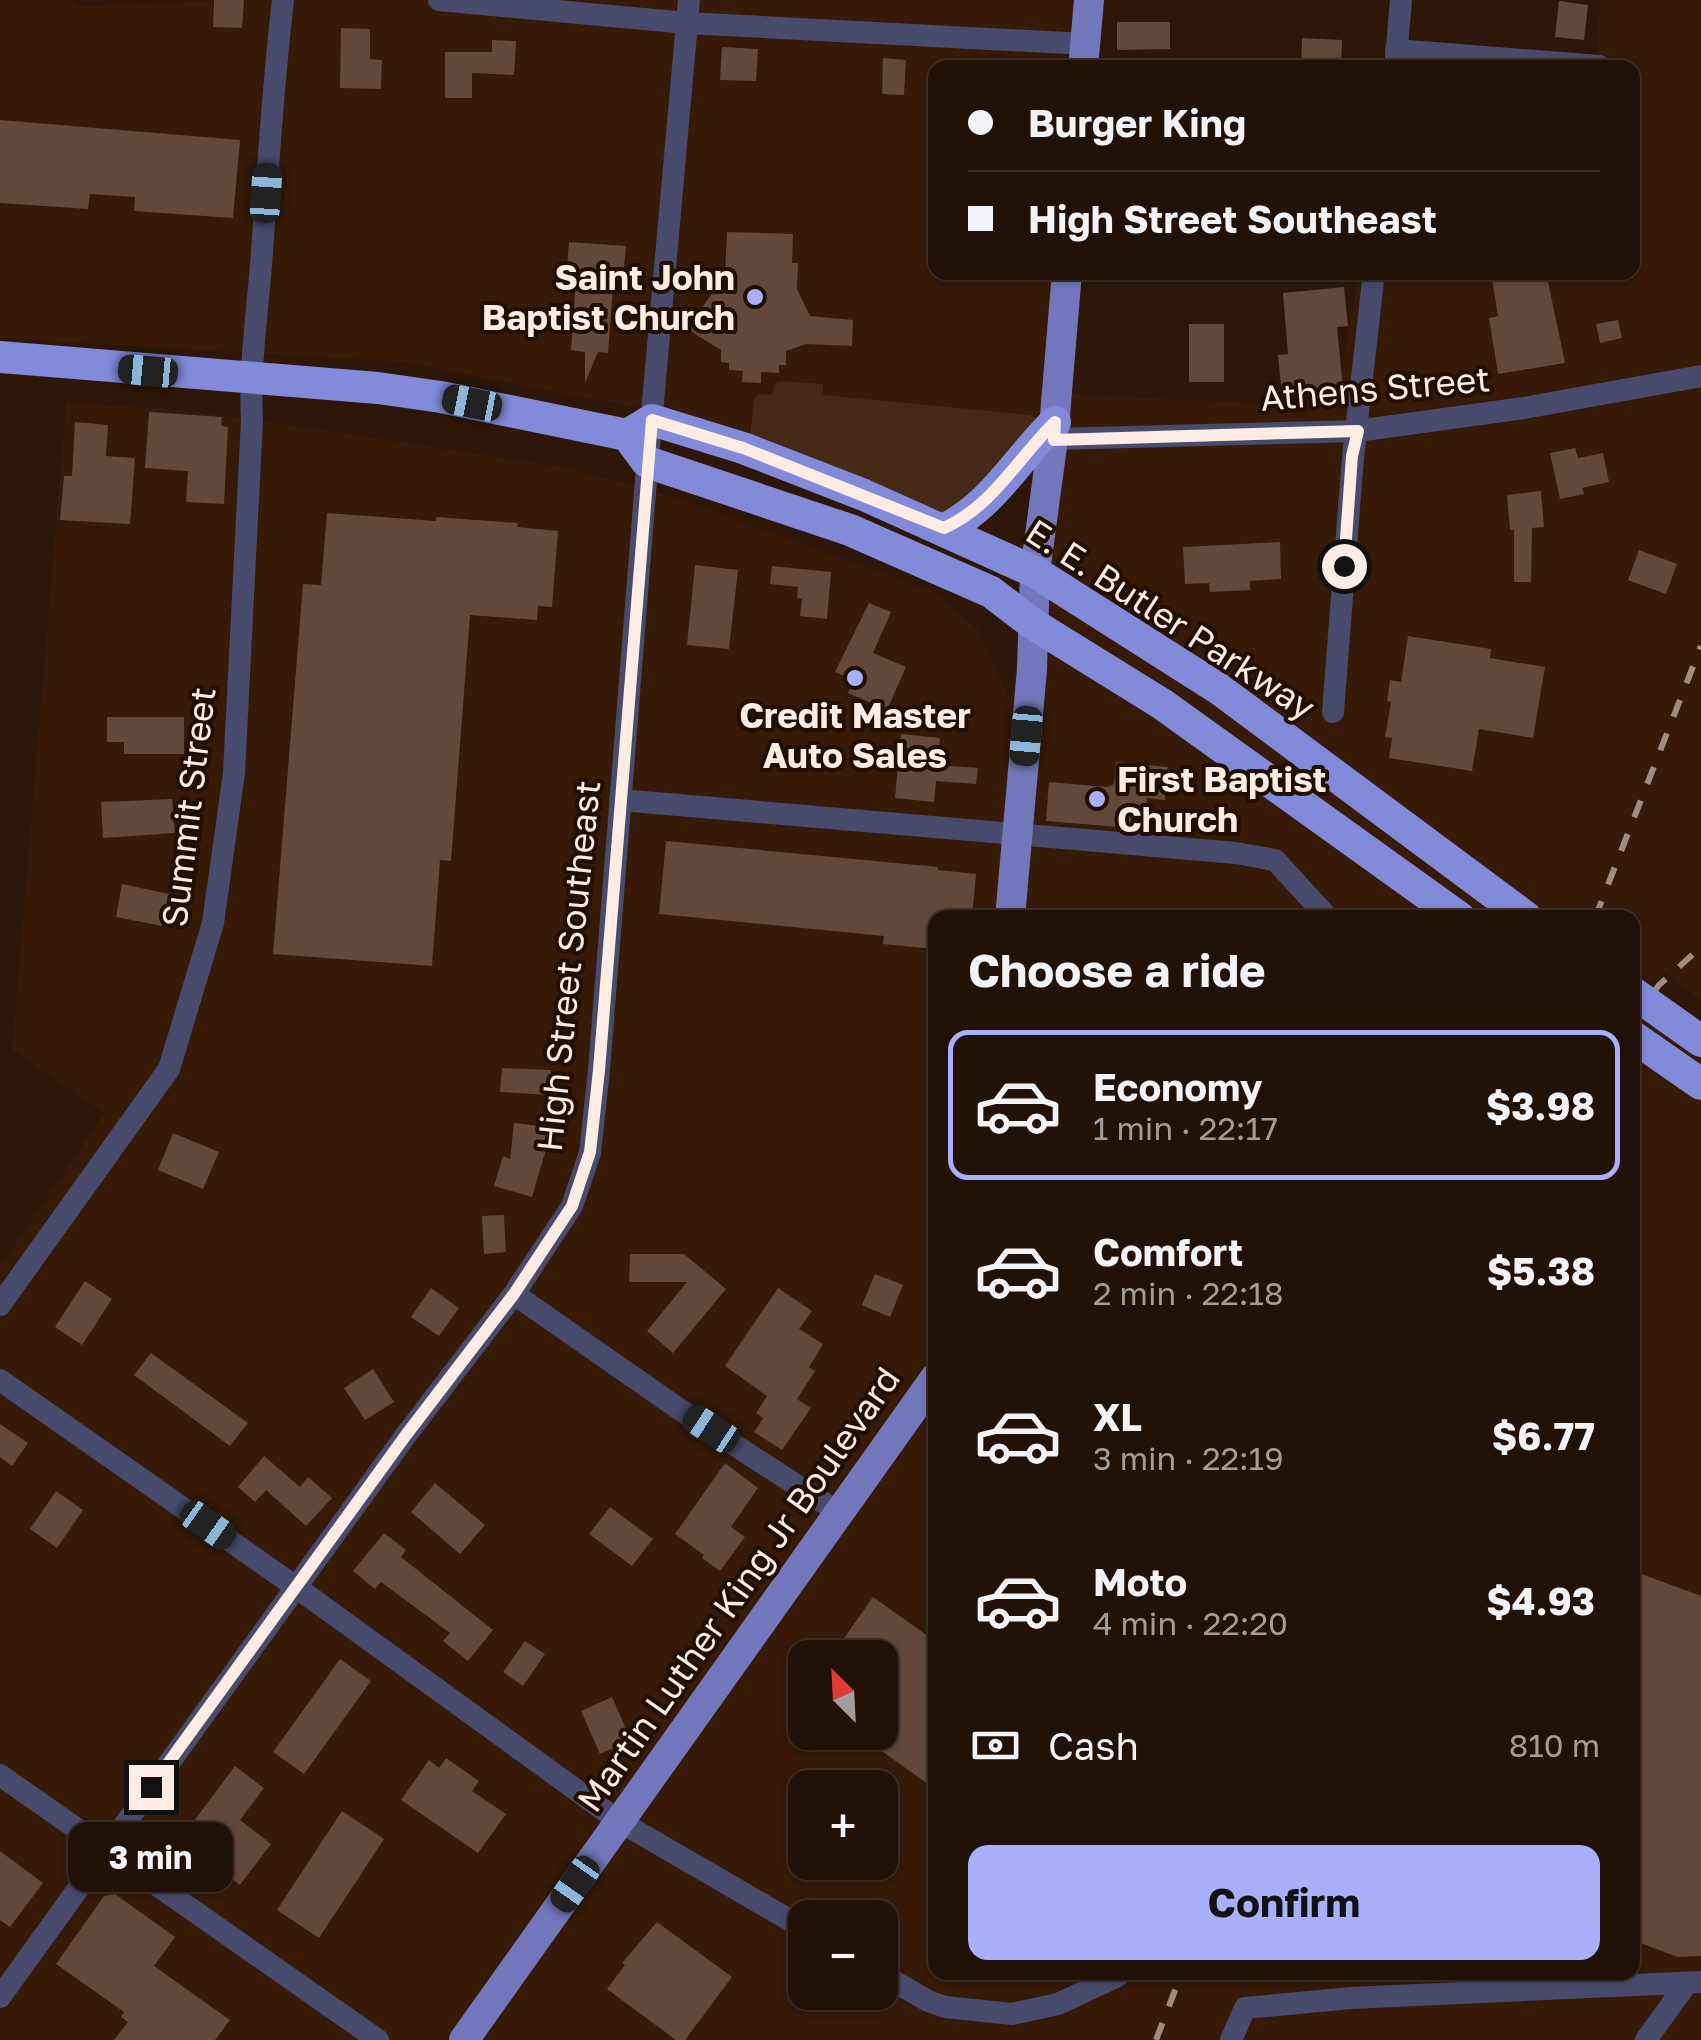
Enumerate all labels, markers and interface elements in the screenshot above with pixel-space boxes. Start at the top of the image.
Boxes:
text: Burger King [1028,100,1246,145]
car [249,162,283,224]
text: High Street Southeast [1028,196,1437,241]
place label: Saint John Baptist Church [482,256,735,338]
marker: Saint John Baptist Church [744,286,766,308]
car [117,353,179,389]
street label: Athens Street [1258,357,1492,419]
car [440,383,504,423]
street label: E. E. Butler Parkway [1019,510,1323,728]
route start [1322,544,1367,589]
marker: Credit Master Auto Sales [844,667,866,689]
street label: Summit Street [152,685,224,929]
place label: Credit Master Auto Sales [739,694,971,776]
car [1008,705,1044,767]
place label: First Baptist Church [1117,758,1327,840]
street label: High Street Southeast [528,778,608,1154]
marker: First Baptist Church [1086,788,1108,810]
text: Choose a ride [968,943,1266,997]
icon: car [973,1060,1063,1150]
text: Economy [1093,1064,1262,1109]
text: $3.98 [1486,1083,1595,1128]
text: 1 min · 22:17 [1093,1109,1278,1147]
icon: car [973,1225,1063,1315]
text: Comfort [1093,1229,1243,1274]
text: $5.38 [1487,1248,1595,1293]
text: 2 min · 22:18 [1093,1274,1284,1312]
street label: Martin Luther King Jr Boulevard [568,1359,908,1819]
icon: car [973,1390,1063,1480]
text: XL [1093,1394,1142,1439]
car [678,1400,744,1458]
text: $6.77 [1492,1413,1595,1458]
text: 3 min · 22:19 [1093,1439,1284,1477]
car [175,1496,241,1554]
icon: car [973,1555,1063,1645]
text: Moto [1093,1559,1187,1604]
text: $4.93 [1486,1578,1595,1623]
text: 4 min · 22:20 [1093,1604,1288,1642]
north arrow [788,1640,898,1750]
map controls [788,1640,898,2010]
icon: cash [968,1718,1023,1773]
text: Cash [1048,1723,1139,1768]
text: 810 m [1509,1726,1600,1764]
route end [129,1765,174,1810]
button: + [788,1770,898,1880]
callout: 3 min [68,1822,234,1892]
text: 3 min [109,1838,192,1876]
button: Confirm [968,1845,1600,1960]
car [546,1851,604,1917]
button: − [788,1900,898,2010]

